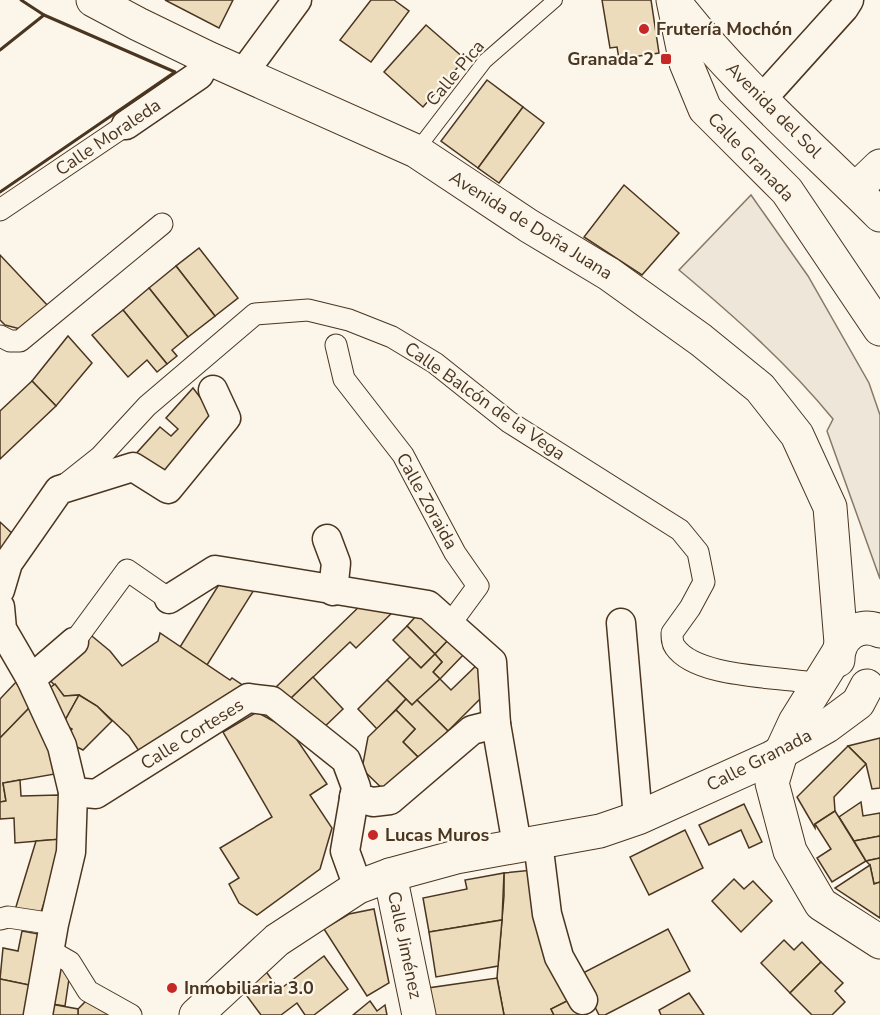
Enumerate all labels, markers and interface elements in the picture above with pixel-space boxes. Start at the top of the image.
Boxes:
place label: Frutería Mochón [656,17,792,41]
marker: Frutería Mochón [637,22,651,36]
street label: Calle Pica [420,35,490,111]
place label: Granada 2 [567,47,654,71]
marker: Granada 2 [659,52,673,66]
street label: Avenida del Sol [721,57,828,164]
street label: Calle Moraleda [51,93,165,181]
street label: Calle Granada [702,107,800,207]
street label: Avenida de Doña Juana [445,165,617,285]
street label: Calle Balcón de la Vega [400,336,570,466]
street label: Calle Zoraida [391,449,463,553]
street label: Calle Corteses [136,693,248,775]
street label: Calle Granada [702,723,816,797]
place label: Lucas Muros [385,823,490,847]
marker: Lucas Muros [366,828,380,842]
street label: Calle Jiménez [382,889,428,1001]
place label: Inmobiliaria 3.0 [184,976,314,1000]
marker: Inmobiliaria 3.0 [165,981,179,995]

